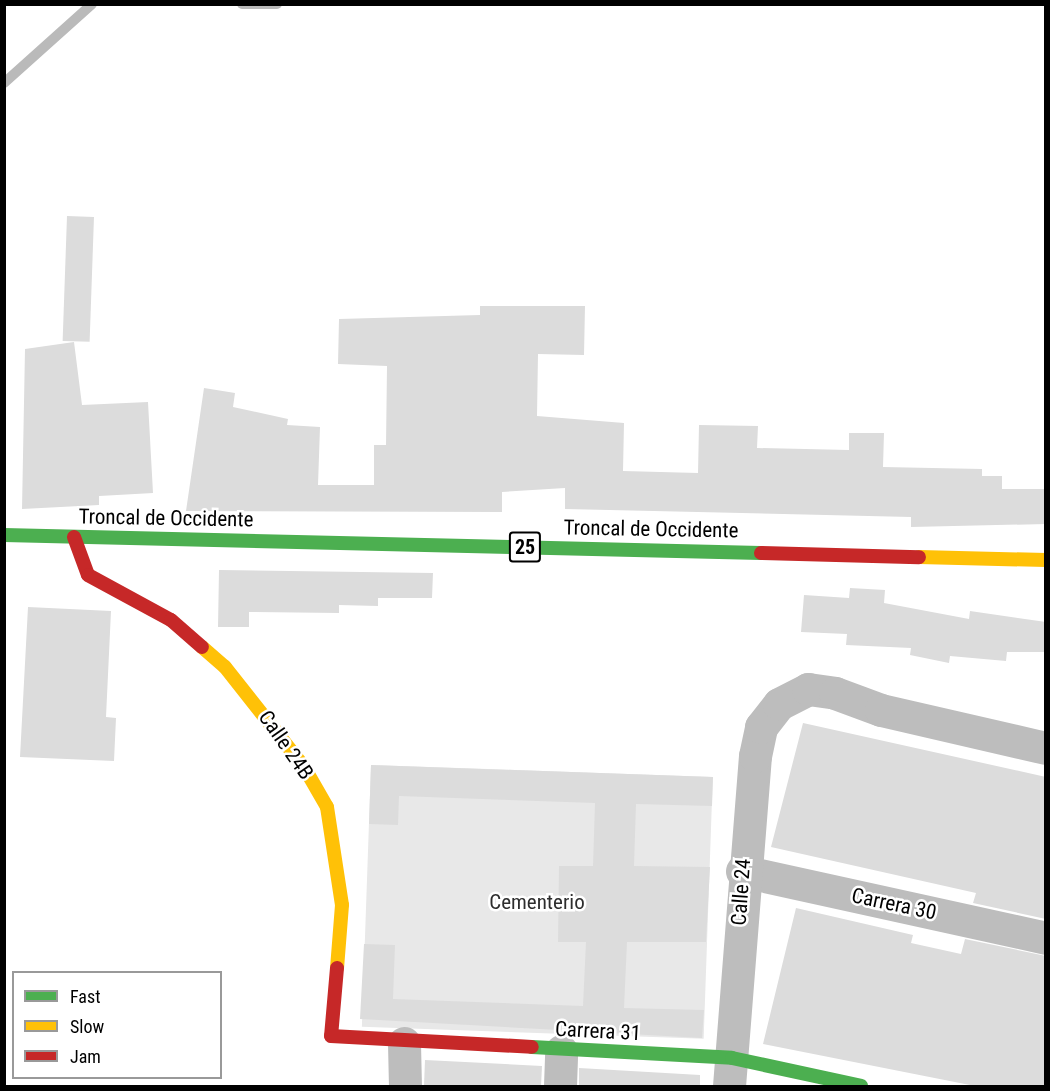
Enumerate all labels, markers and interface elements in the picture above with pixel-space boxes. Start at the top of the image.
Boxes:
street label: Troncal de Occidente [78,504,254,532]
street label: Troncal de Occidente [563,515,739,543]
road number: 25 [508,530,542,564]
street label: Calle 24B [253,706,319,784]
street label: Calle 24 [726,858,756,926]
street label: Carrera 30 [849,883,939,925]
park label: Cementerio [489,889,585,915]
legend [12,971,222,1079]
text: Fast [70,986,101,1007]
text: Slow [70,1016,104,1037]
street label: Carrera 31 [554,1016,642,1046]
text: Jam [70,1046,101,1067]

